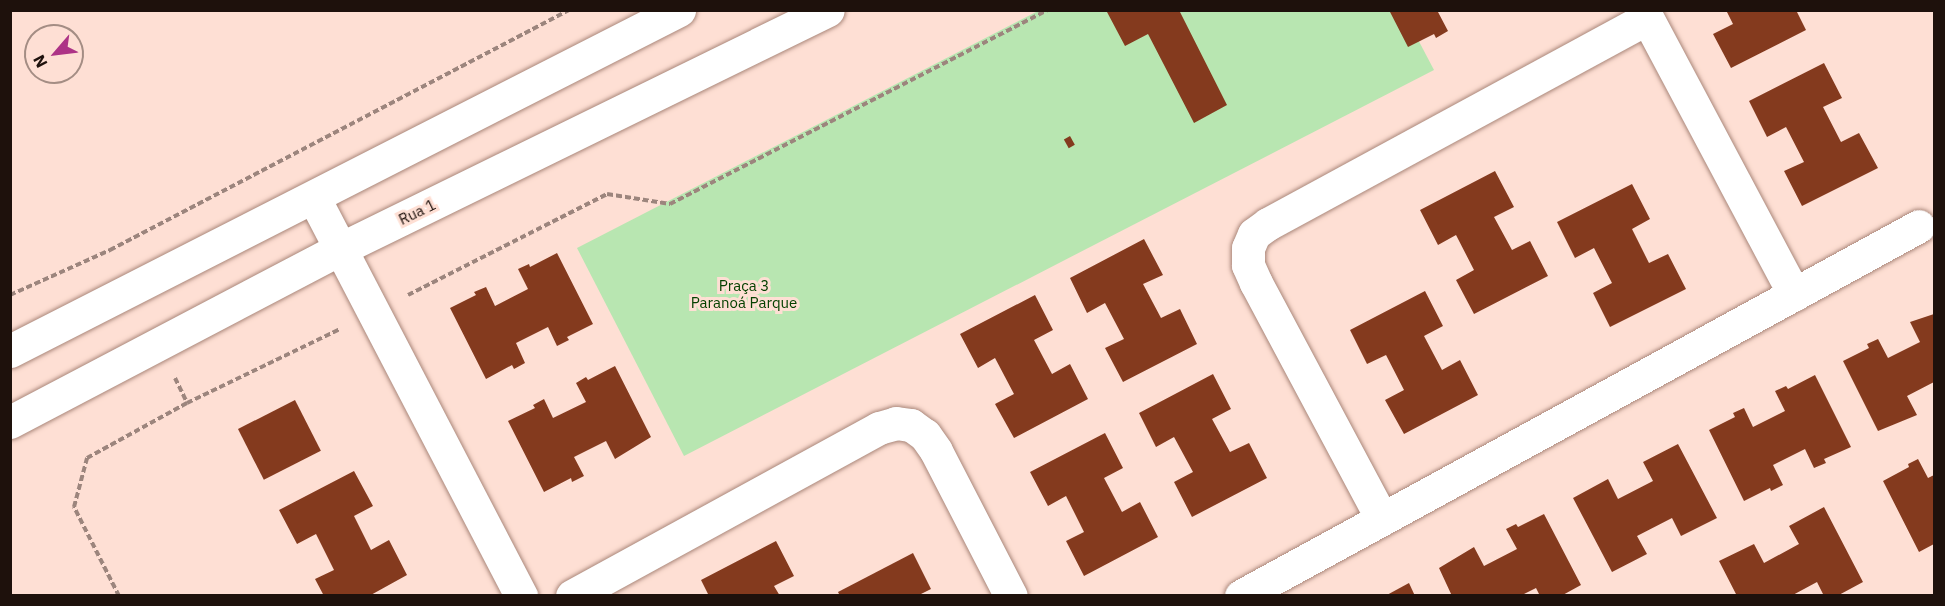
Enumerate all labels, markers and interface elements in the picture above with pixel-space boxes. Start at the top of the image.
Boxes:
north arrow [24,24,84,84]
text: N [28,52,51,71]
street label: Rua 1 [396,195,438,229]
park label: Praça 3 Paranoá Parque [691,276,797,311]

